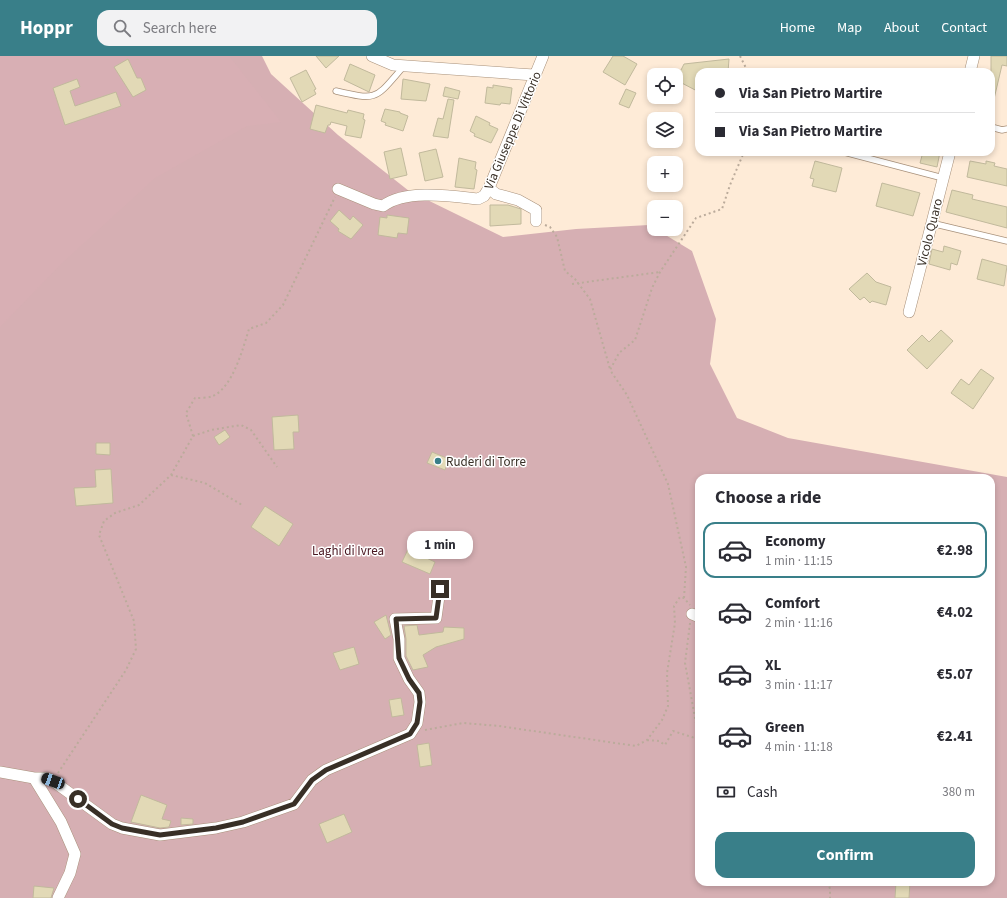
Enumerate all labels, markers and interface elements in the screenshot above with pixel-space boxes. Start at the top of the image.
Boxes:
search box [97,10,377,46]
text: Hoppr [20,15,73,42]
icon: search [111,17,133,39]
text: Search here [143,18,217,39]
text: Home [780,18,815,38]
text: Map [837,18,862,38]
text: About [884,18,919,38]
text: Contact [941,18,987,38]
map controls [647,68,683,236]
button: locate [647,68,683,104]
street label: Via Giuseppe Di Vittorio [480,69,546,192]
text: Via San Pietro Martire [739,83,883,104]
button: layers [647,112,683,148]
text: Via San Pietro Martire [739,121,883,142]
button: + [647,156,683,192]
street label: Vicolo Quaro [913,196,947,268]
button: − [647,200,683,236]
place label: Ruderi di Torre [446,453,526,471]
marker: Ruderi di Torre [433,456,443,466]
text: Choose a ride [715,485,821,510]
callout: 1 min [407,531,473,559]
text: Economy [765,531,826,552]
icon: car [717,532,753,568]
text: 1 min [424,536,456,554]
text: €2.98 [937,540,973,561]
park label: Laghi di Ivrea [312,542,384,560]
text: 1 min · 11:15 [765,552,833,570]
route end [431,580,449,598]
text: Comfort [765,593,820,614]
icon: car [717,594,753,630]
text: €4.02 [937,602,973,623]
text: 2 min · 11:16 [765,614,833,632]
text: XL [765,655,781,676]
icon: car [717,656,753,692]
text: €5.07 [937,664,973,685]
text: 3 min · 11:17 [765,676,833,694]
text: Green [765,717,805,738]
icon: car [717,718,753,754]
text: €2.41 [937,726,973,747]
text: 4 min · 11:18 [765,738,833,756]
car [40,771,66,791]
icon: cash [715,781,737,803]
text: Cash [747,782,778,803]
text: 380 m [942,783,975,801]
route start [69,790,87,808]
button: Confirm [715,832,975,878]

